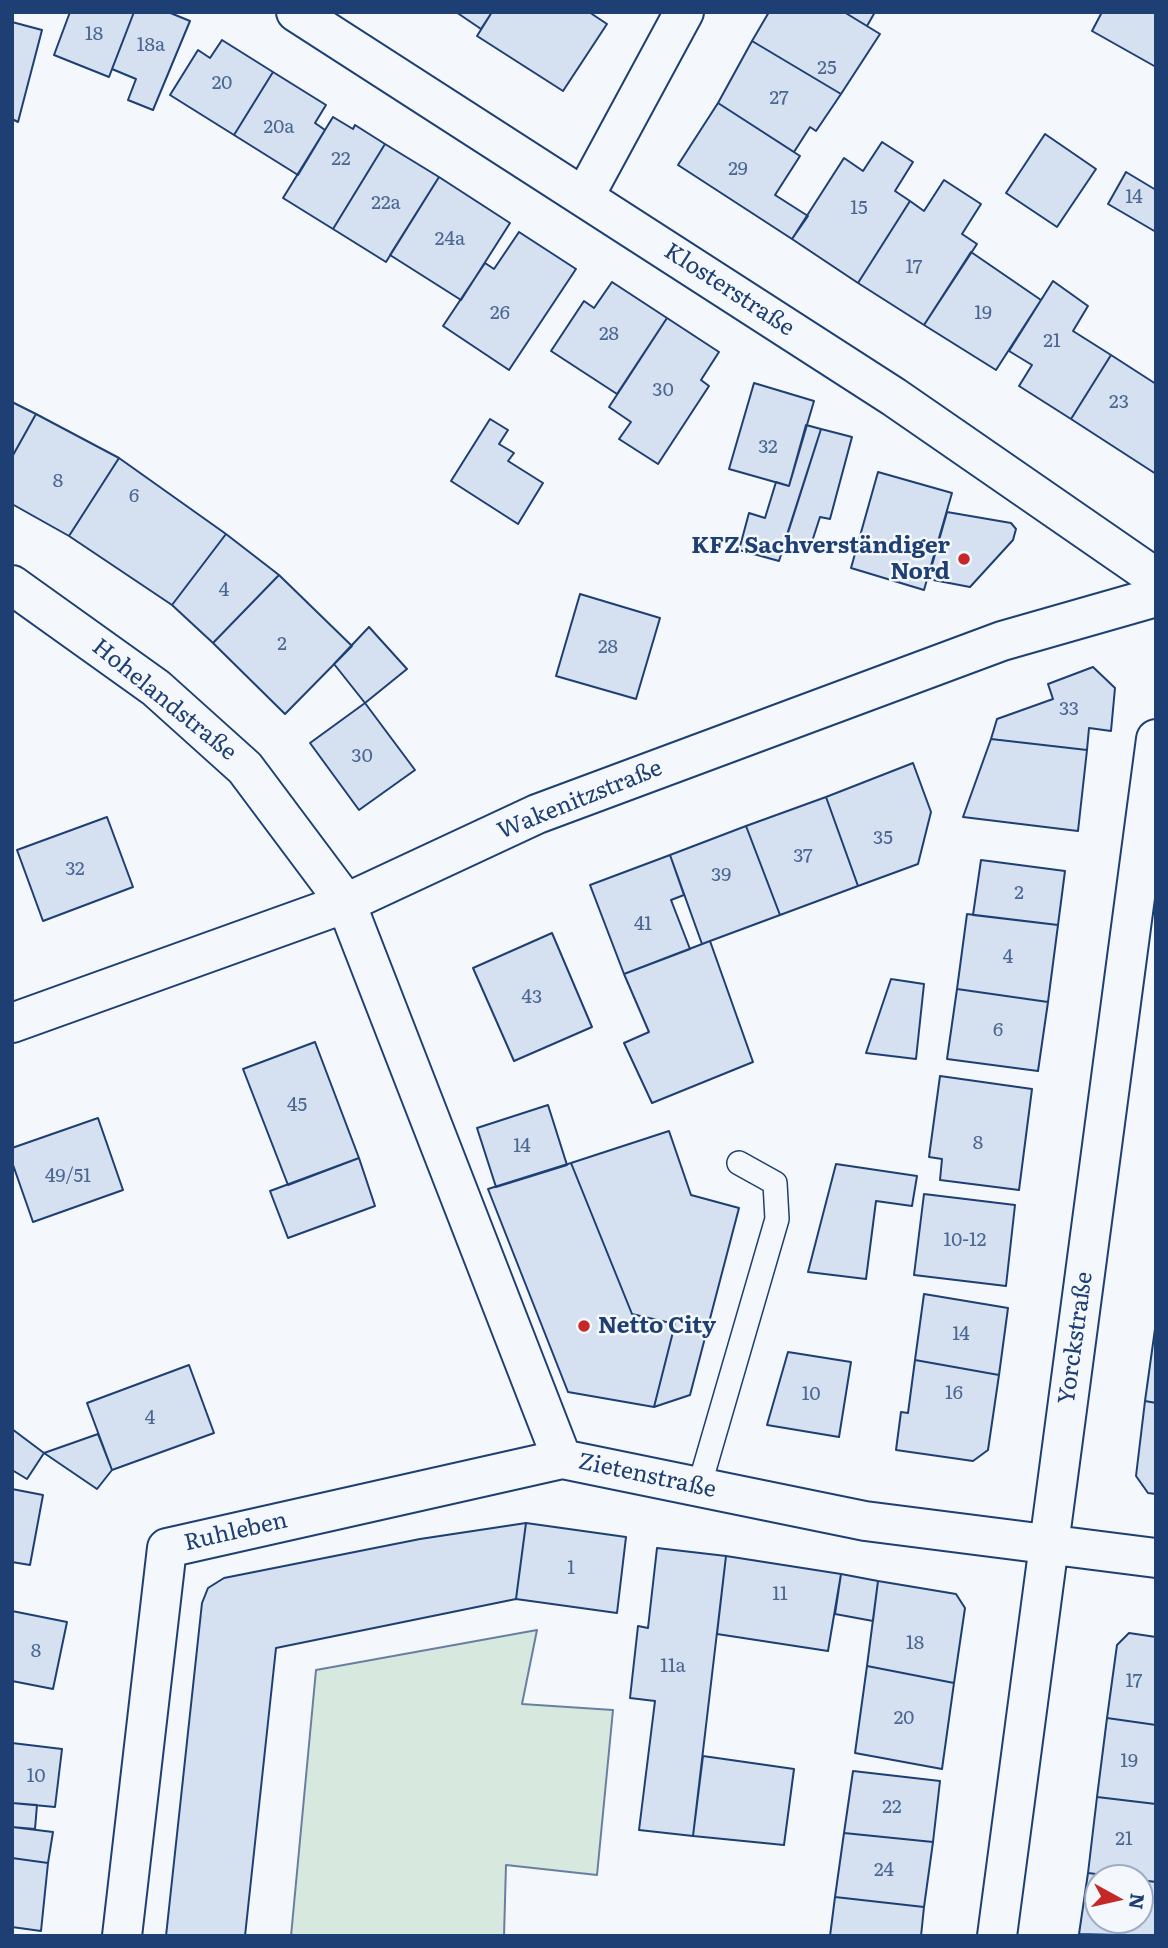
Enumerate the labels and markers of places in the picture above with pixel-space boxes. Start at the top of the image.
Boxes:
place label: KFZ Sachverständiger Nord [691,532,950,586]
marker: KFZ Sachverständiger Nord [956,551,972,567]
place label: Netto City [598,1312,716,1340]
marker: Netto City [576,1318,592,1334]

